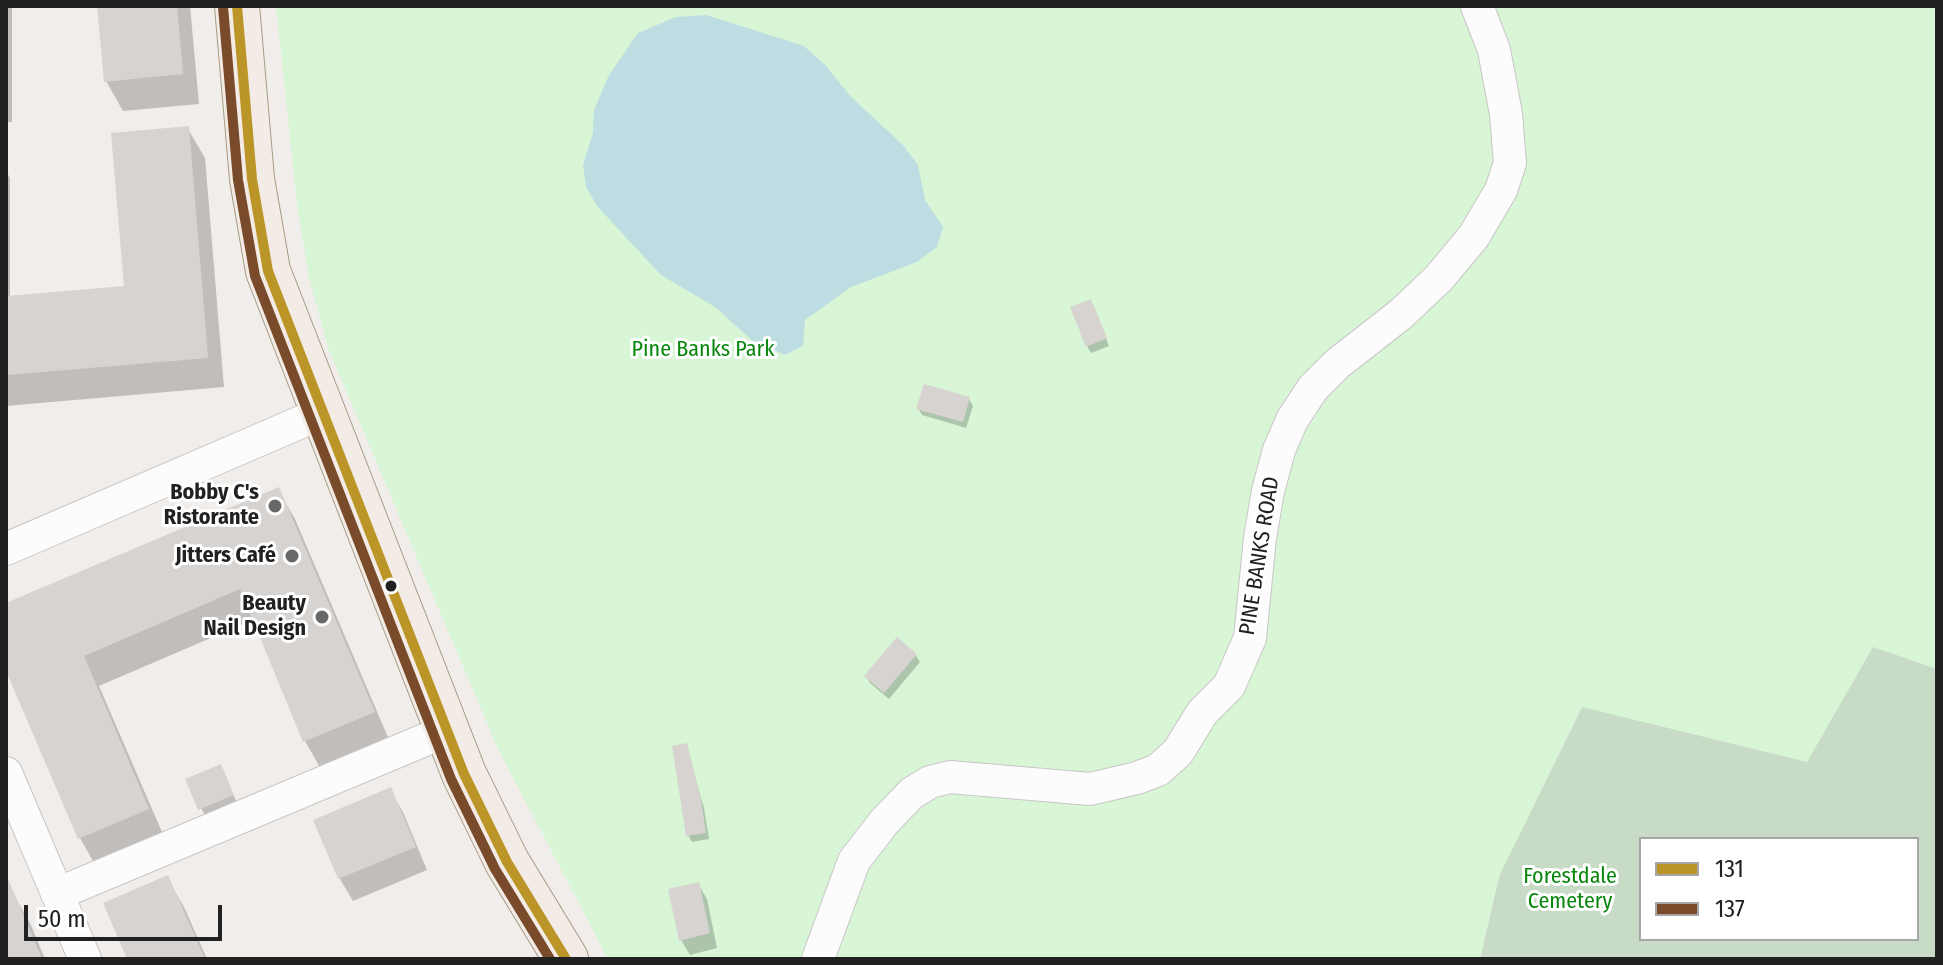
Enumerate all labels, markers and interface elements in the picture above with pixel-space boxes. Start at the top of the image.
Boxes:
park label: Pine Banks Park [632,337,774,363]
street label: PINE BANKS ROAD [1234,475,1286,637]
place label: Bobby C's Ristorante [164,480,259,532]
marker: Bobby C's Ristorante [266,497,284,515]
place label: Jitters Café [175,543,276,569]
marker: Jitters Café [283,547,301,565]
unlabelled marker [383,578,399,594]
place label: Beauty Nail Design [204,591,306,642]
marker: Beauty Nail Design [313,608,331,626]
legend [1639,837,1919,941]
text: 131 [1715,855,1744,883]
park label: Forestdale Cemetery [1523,864,1617,916]
scale bar [28,889,226,939]
text: 137 [1715,895,1745,923]
text: 50 m [38,905,86,933]

